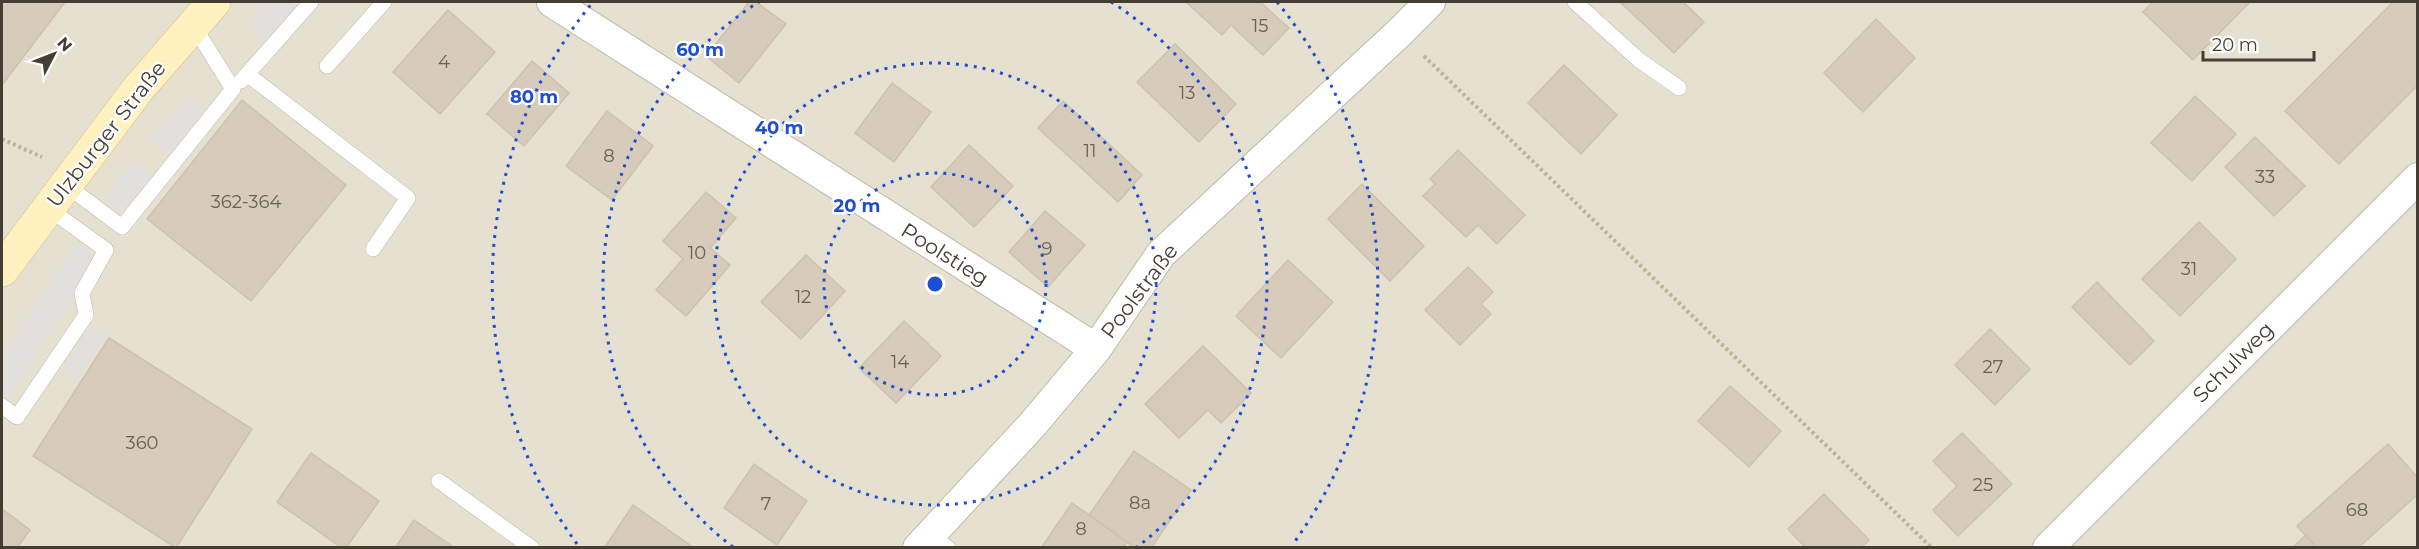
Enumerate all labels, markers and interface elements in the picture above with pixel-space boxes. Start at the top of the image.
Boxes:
house number: 15 [1252,15,1268,37]
north arrow [24,24,84,84]
scale bar [2203,24,2314,62]
text: N [53,33,76,55]
text: 20 m [2212,34,2258,56]
text: 60 m [676,39,724,61]
house number: 4 [438,51,450,73]
street label: Ulzburger Straße [41,56,171,212]
house number: 13 [1179,82,1195,104]
text: 80 m [510,86,558,108]
text: 40 m [755,117,803,139]
house number: 11 [1084,140,1097,162]
house number: 8 [603,145,615,167]
house number: 33 [2255,166,2275,188]
house number: 362-364 [211,191,281,213]
text: 20 m [834,195,880,217]
street label: Poolstieg [897,217,993,291]
house number: 9 [1042,238,1053,260]
street label: Poolstraße [1095,239,1183,343]
house number: 10 [688,242,706,264]
house number: 31 [2181,258,2197,280]
centre of rings [925,274,945,294]
house number: 12 [795,286,811,308]
street label: Schulweg [2187,316,2279,408]
house number: 14 [891,351,909,373]
house number: 27 [1983,356,2003,378]
house number: 360 [125,432,159,454]
house number: 25 [1973,474,1993,496]
house number: 8a [1129,492,1151,514]
house number: 7 [761,493,771,515]
house number: 68 [2346,499,2368,521]
house number: 8 [1075,518,1087,540]

